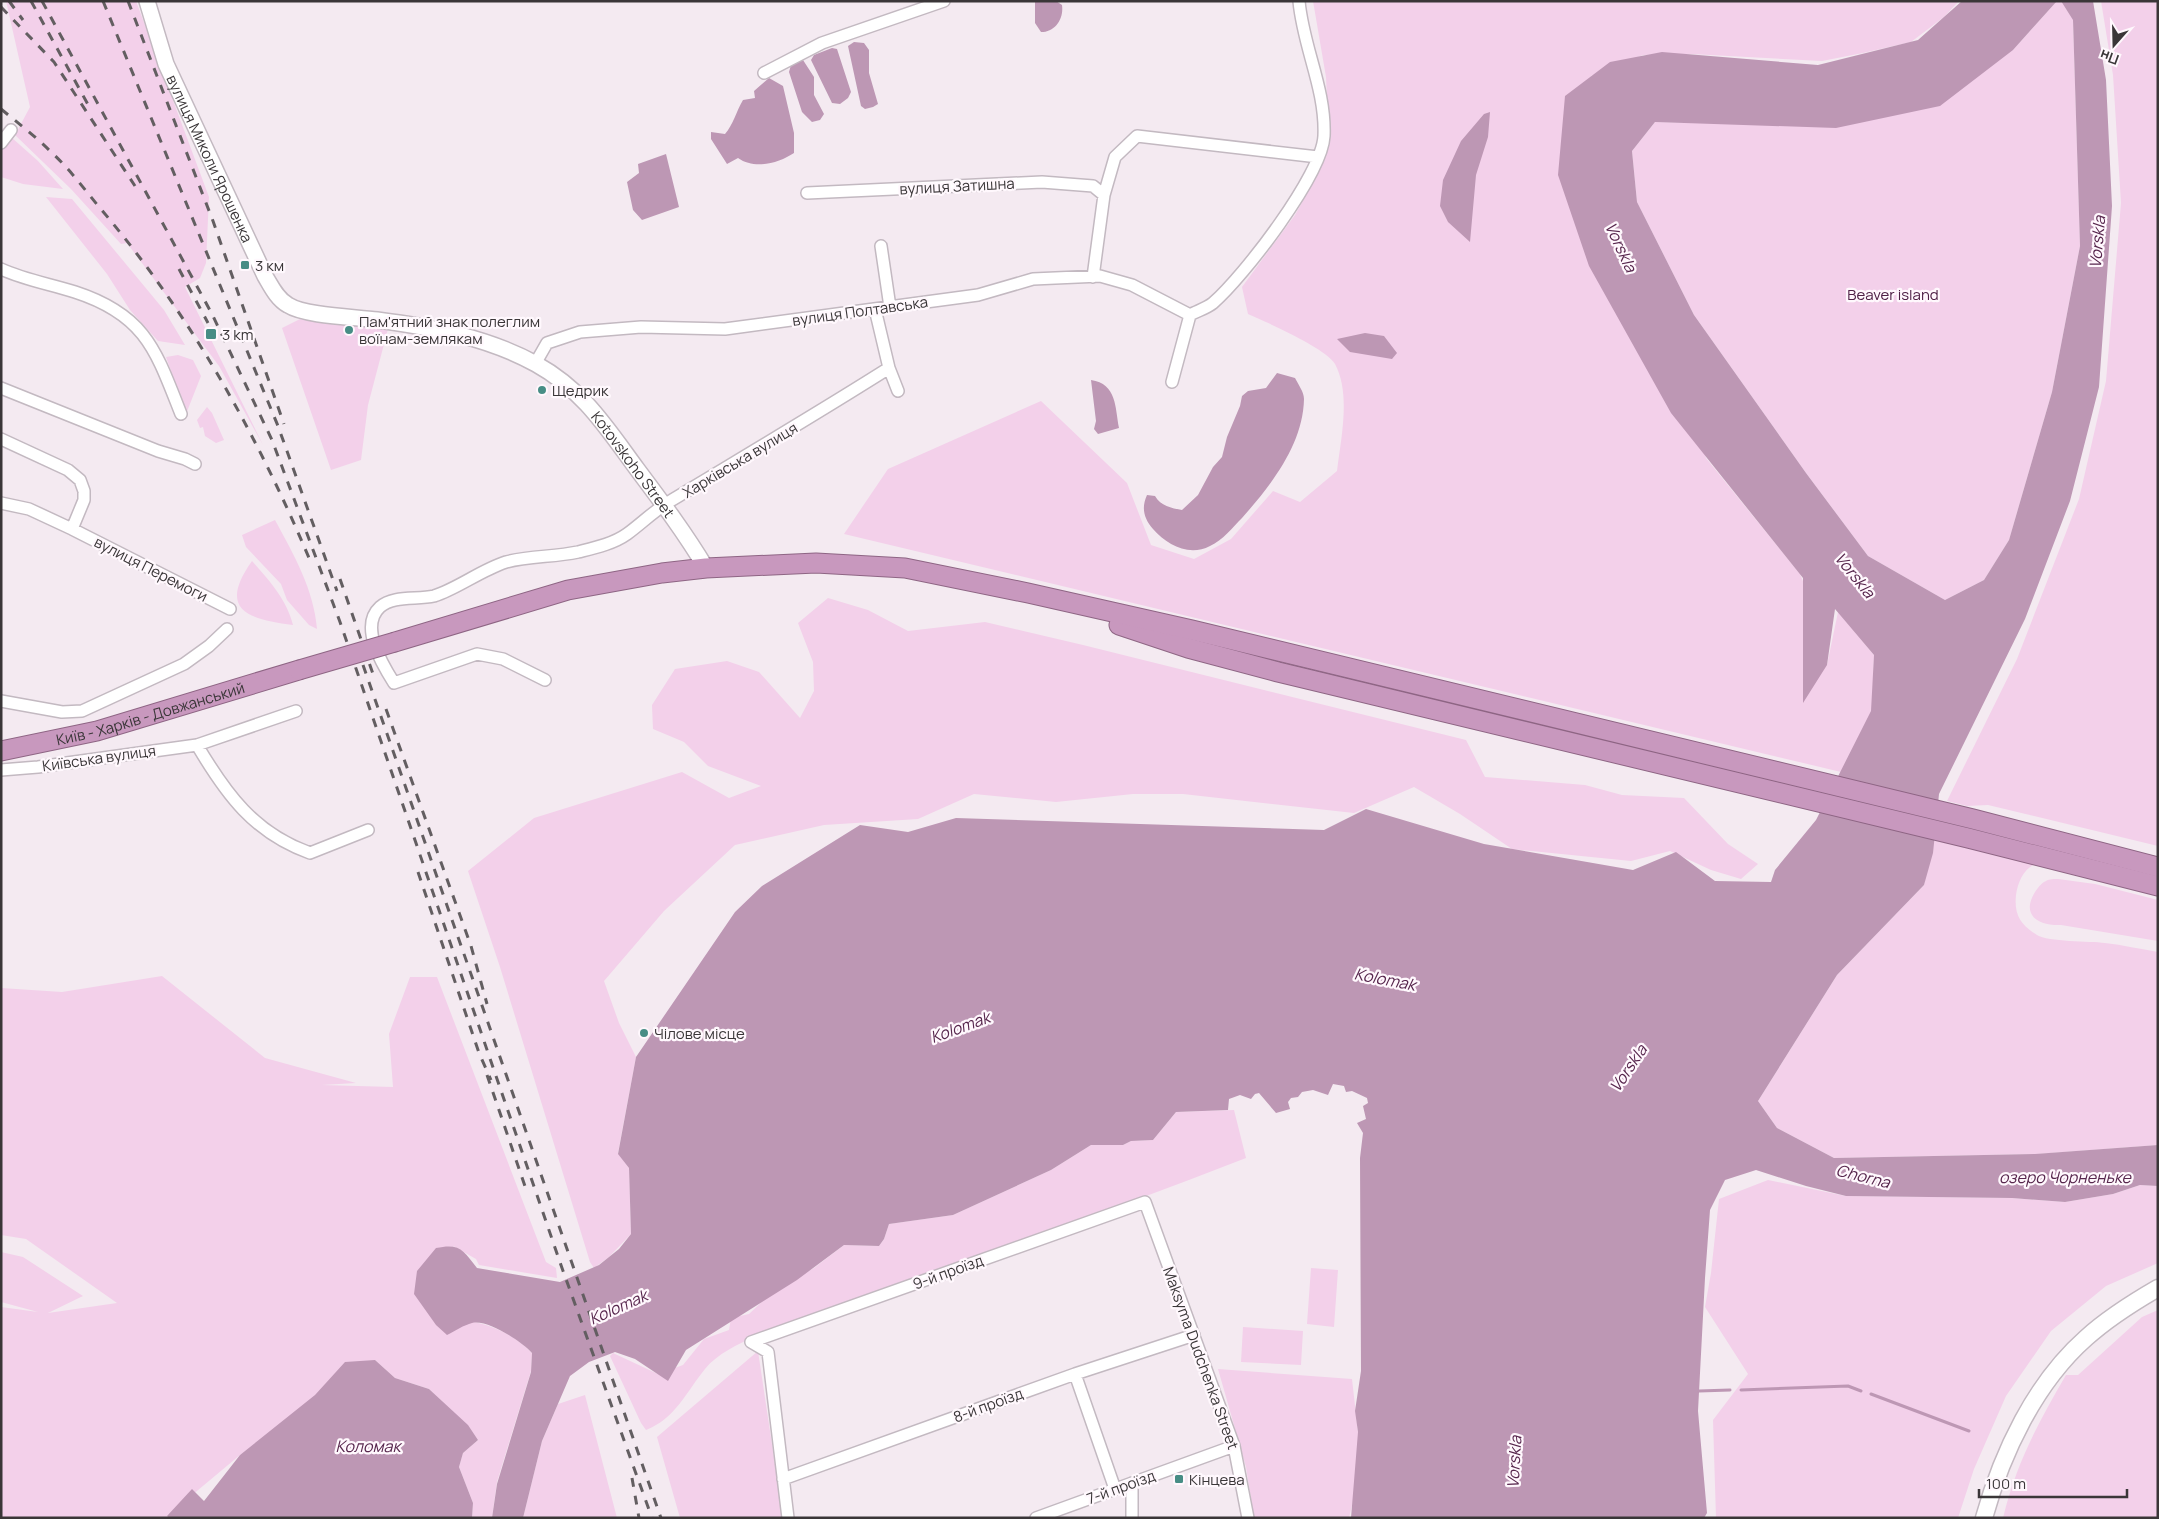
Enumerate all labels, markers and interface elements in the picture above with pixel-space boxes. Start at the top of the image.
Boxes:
north arrow [2089,20,2139,70]
text: Пн [2097,46,2121,70]
street label: вулиця Миколи Ярошенка [162,71,258,246]
street label: вулиця Затишна [899,172,1015,200]
water label: Vorskla [2084,214,2110,269]
water label: Vorskla [1600,219,1643,276]
place label: 3 км [255,255,284,276]
marker: 3 км [239,259,251,271]
park label: Beaver island [1847,284,1939,305]
street label: вулиця Полтавська [791,291,929,331]
place label: Пам'ятний знак полеглим воїнам-землякам [359,311,540,349]
place label: 3 km [222,324,253,345]
marker: Пам'ятний знак полеглим воїнам-землякам [343,324,355,336]
marker: 3 km [204,327,218,341]
place label: Щедрик [552,380,609,401]
marker: Щедрик [536,384,548,396]
street label: Kotovskoho Street [587,406,680,522]
street label: Харківська вулиця [679,417,801,503]
street label: вулиця Перемоги [91,531,211,607]
water label: Vorskla [1830,548,1881,603]
street label: Київ - Харків - Довжанський [54,677,247,750]
street label: Київська вулиця [41,740,157,776]
water label: Kolomak [1353,962,1420,996]
water label: Kolomak [927,1005,995,1048]
place label: Чілове місце [654,1023,745,1044]
marker: Чілове місце [638,1027,650,1039]
water label: Vorskla [1604,1039,1652,1096]
water label: Chorna [1834,1159,1893,1194]
water label: озеро Чорненьке [1999,1166,2133,1188]
street label: 9-й проїзд [910,1250,986,1294]
street label: Maksyma Dudchenka Street [1158,1264,1244,1452]
water label: Kolomak [585,1284,653,1330]
street label: 8-й проїзд [950,1383,1026,1427]
water label: Vorskla [1502,1434,1526,1489]
water label: Коломак [336,1435,402,1457]
street label: 7-й проїзд [1084,1465,1158,1509]
scale bar [1979,1466,2126,1498]
place label: Кінцева [1189,1469,1245,1490]
marker: Кінцева [1173,1473,1185,1485]
text: 100 m [1986,1473,2026,1494]

